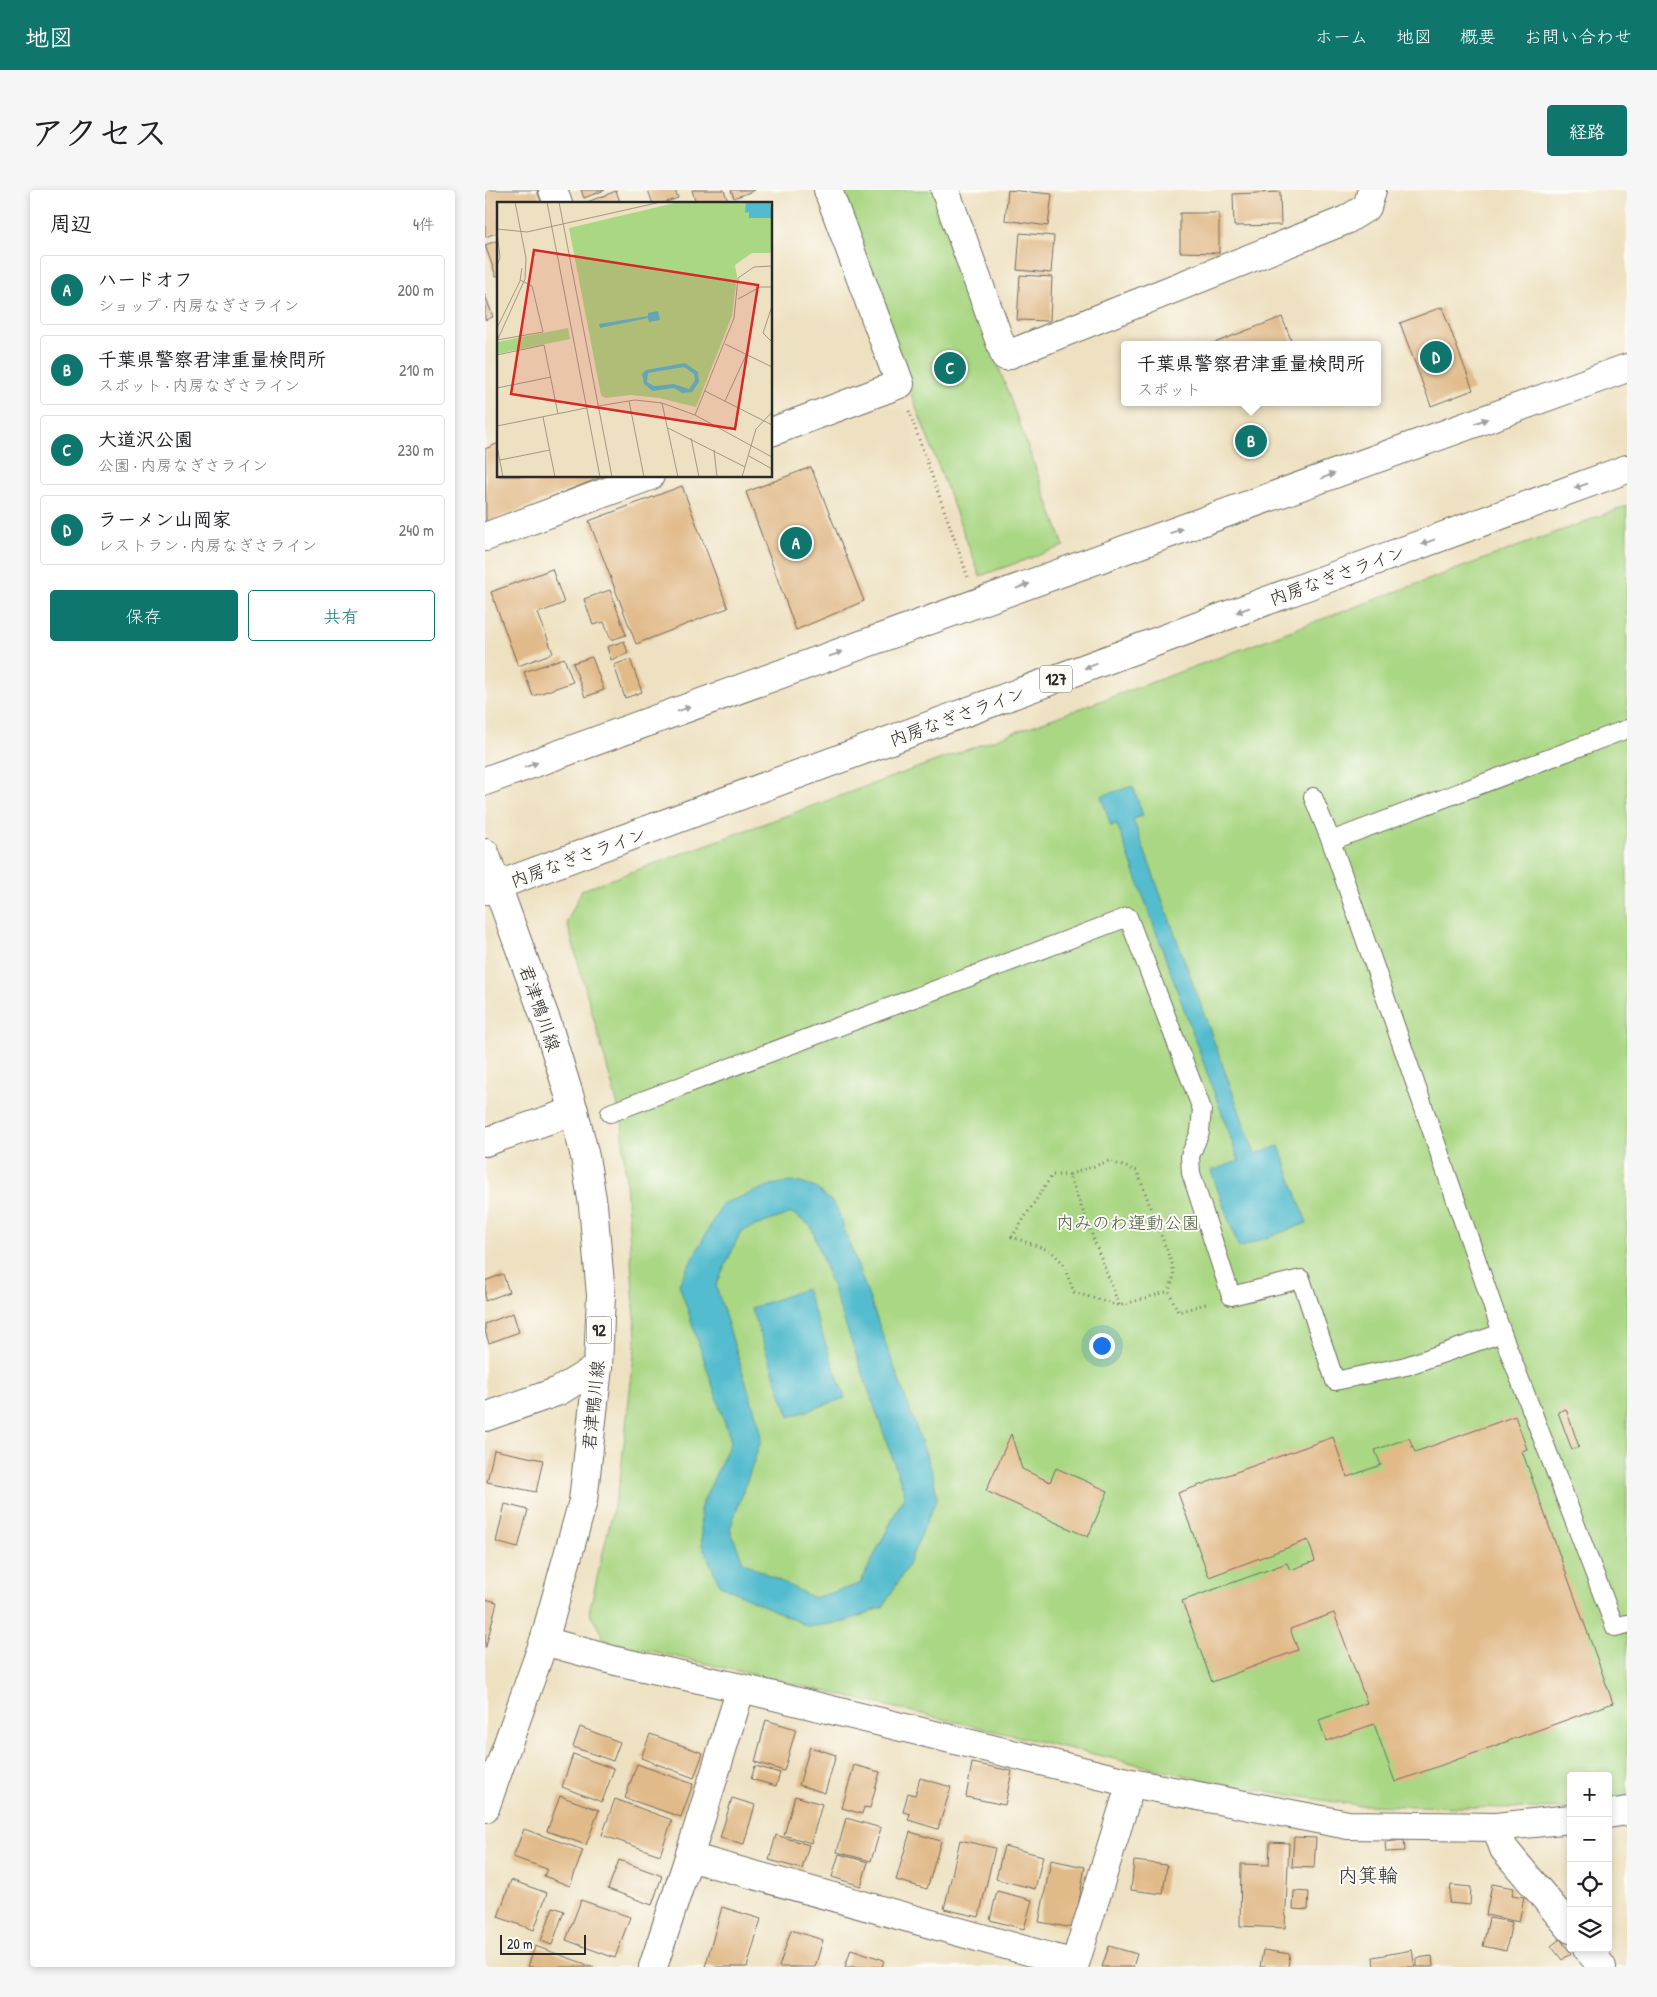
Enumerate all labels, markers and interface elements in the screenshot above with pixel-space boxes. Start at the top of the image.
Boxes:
text: 地図 [25,21,73,53]
text: ホーム [1315,24,1368,49]
text: 地図 [1396,24,1432,49]
text: 概要 [1460,24,1496,49]
text: お問い合わせ [1524,24,1632,49]
button: 経路 [1547,105,1627,156]
text: アクセス [30,109,168,156]
inset map [497,202,773,478]
text: 周辺 [50,209,92,238]
text: 4件 [413,213,435,235]
text: ハードオフ [98,266,193,292]
text: A [63,279,71,301]
text: 200 m [398,279,434,301]
text: ショップ · 内房なぎさライン [98,294,299,316]
pin: D [1420,338,1452,376]
popup [1121,341,1381,406]
text: 千葉県警察君津重量検問所 [98,346,326,372]
pin: C [934,349,966,387]
text: 千葉県警察君津重量検問所 [1137,350,1365,376]
text: B [63,359,71,381]
text: 210 m [399,359,434,381]
text: スポット · 内房なぎさライン [98,374,300,396]
text: スポット [1137,378,1201,400]
one-way arrow [1474,417,1489,424]
pin: B [1235,422,1267,460]
text: 大道沢公園 [98,426,193,452]
text: C [63,439,71,461]
text: 230 m [398,439,434,461]
text: 公園 · 内房なぎさライン [98,454,268,476]
one-way arrow [1321,472,1336,479]
one-way arrow [1573,482,1588,490]
text: ラーメン山岡家 [98,506,231,532]
text: D [63,519,71,541]
text: 240 m [399,519,434,541]
pin: A [780,524,812,562]
one-way arrow [1168,527,1183,534]
text: レストラン · 内房なぎさライン [98,534,317,556]
street label: 内房なぎさライン [1265,539,1409,611]
one-way arrow [1421,539,1436,546]
one-way arrow [1016,582,1031,590]
button: 保存 [50,590,238,641]
button: 共有 [248,590,435,641]
one-way arrow [1235,606,1250,614]
one-way arrow [829,650,844,658]
one-way arrow [1083,663,1098,670]
road number: 127 [1040,666,1072,692]
street label: 内房なぎさライン [885,680,1029,752]
one-way arrow [676,705,691,712]
one-way arrow [524,761,539,769]
street label: 内房なぎさライン [506,821,650,893]
street label: 君津鴨川線 [514,961,566,1055]
park label: 内みのわ運動公園 [1056,1210,1200,1235]
road number: 92 [587,1316,611,1344]
your location [1089,1333,1115,1359]
street label: 君津鴨川線 [576,1359,610,1451]
map controls [1567,1772,1612,1952]
button: + [1567,1772,1612,1817]
button: − [1567,1817,1612,1862]
district label: 内箕輪 [1338,1861,1398,1888]
button: locate [1567,1862,1612,1907]
button: layers [1567,1907,1612,1952]
scale bar [500,1932,586,1955]
text: 20 m [507,1934,533,1953]

